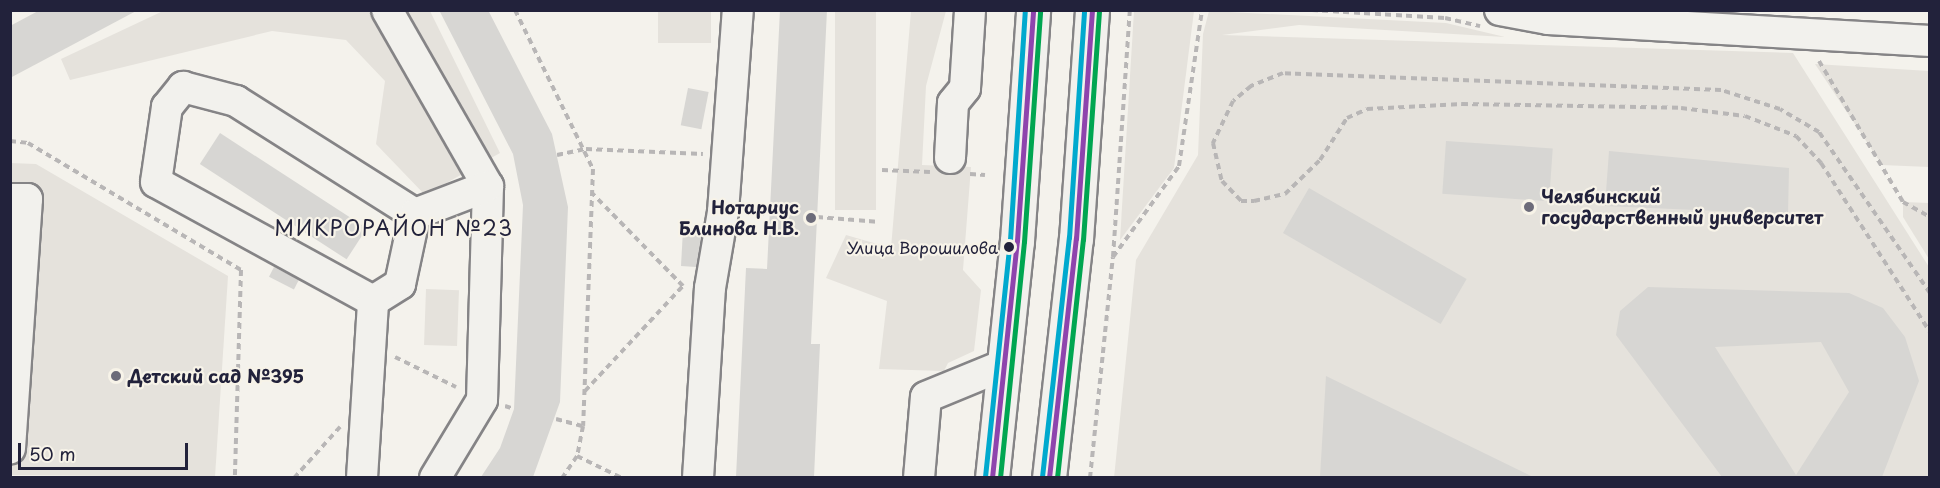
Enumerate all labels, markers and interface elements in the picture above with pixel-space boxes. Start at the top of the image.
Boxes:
place label: Челябинский государственный университет [1541,186,1824,228]
place label: Нотариус Блинова Н.В. [679,197,799,240]
marker: Челябинский государственный университет [1522,200,1536,214]
marker: Нотариус Блинова Н.В. [804,211,818,225]
district label: МИКРОРАЙОН №23 [274,214,514,240]
place label: Улица Ворошилова [846,237,998,257]
marker: Улица Ворошилова [1003,241,1015,253]
place label: Детский сад №395 [128,365,305,387]
marker: Детский сад №395 [109,369,123,383]
scale bar [21,431,190,469]
text: 50 m [29,440,76,467]

